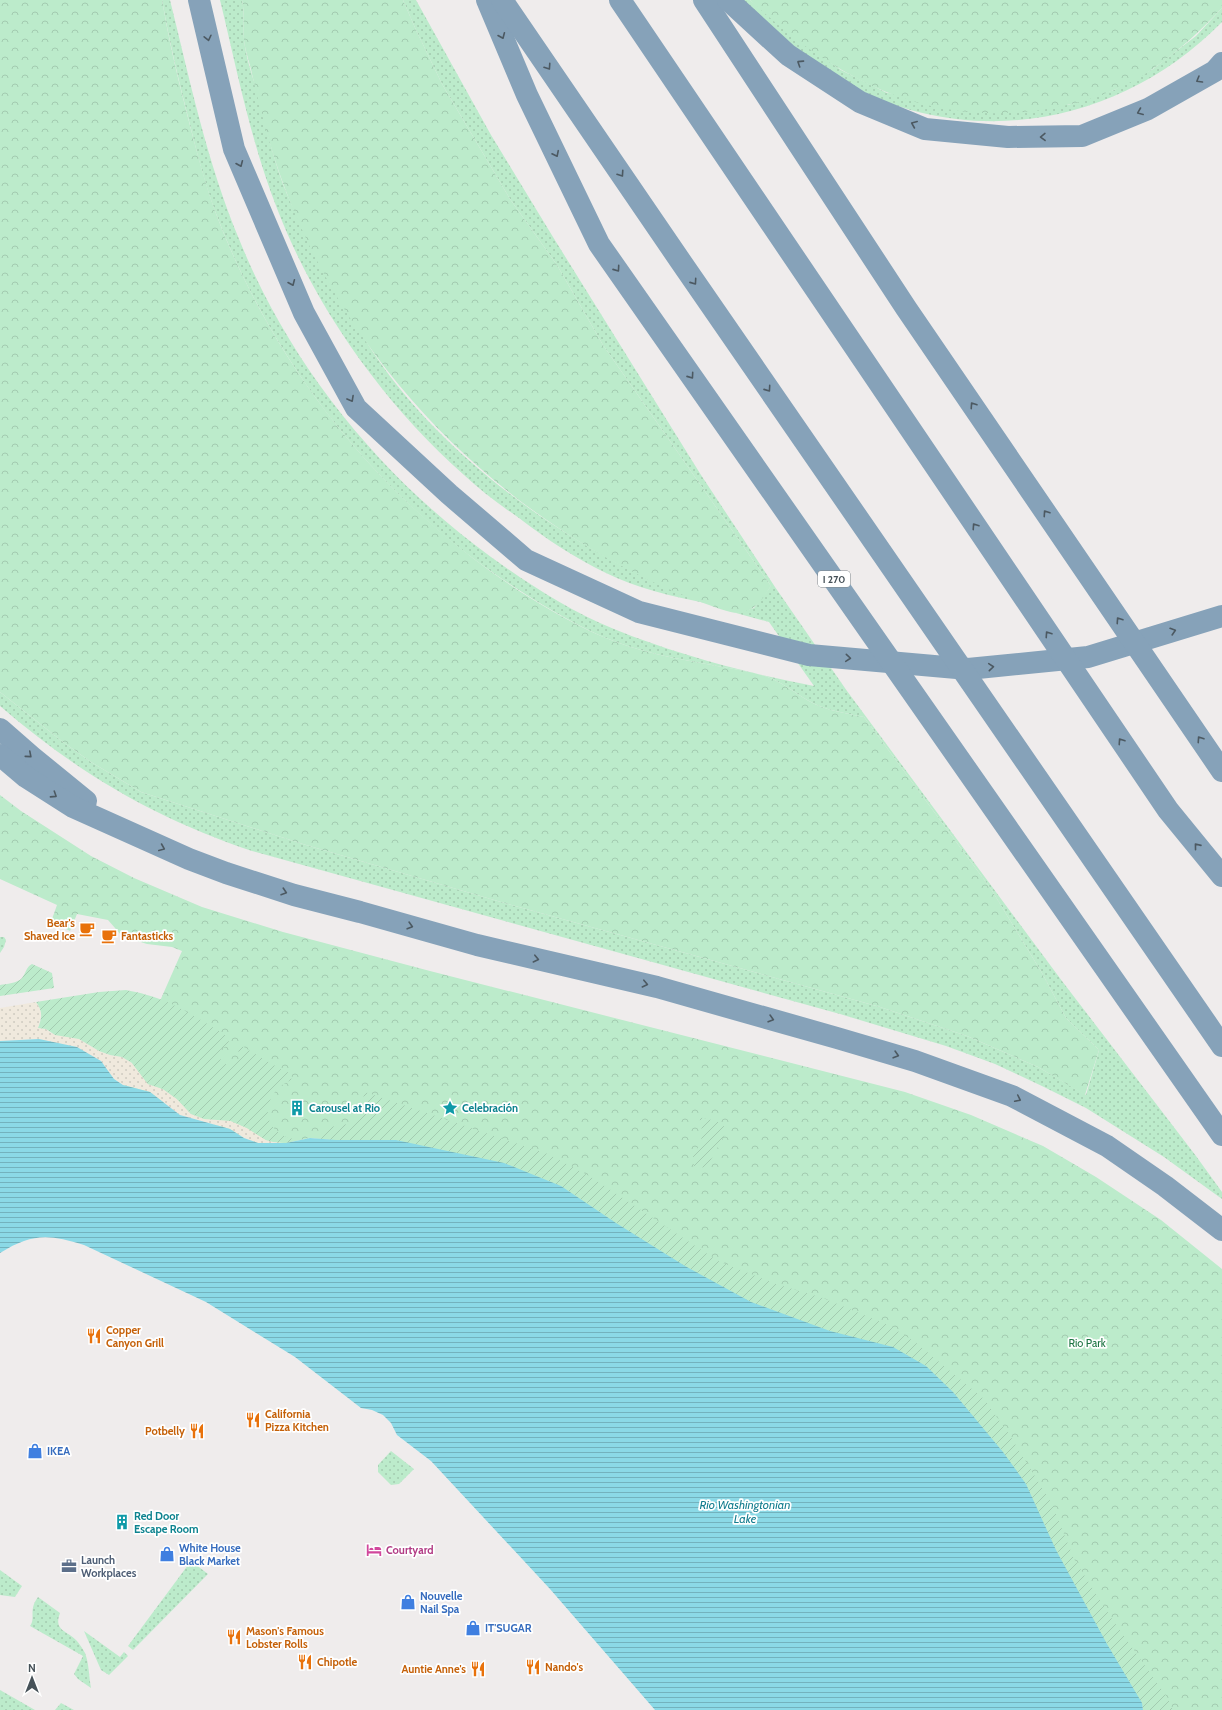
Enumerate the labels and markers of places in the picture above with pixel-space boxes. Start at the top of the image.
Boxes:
place label: Bear's Shaved Ice [24,916,75,943]
cafe icon: Bear's Shaved Ice [78,920,96,938]
cafe icon: Fantasticks [100,927,118,945]
place label: Fantasticks [121,929,174,943]
building icon: Carousel at Rio [288,1099,306,1117]
place icon: Celebración [441,1099,459,1117]
place label: Carousel at Rio [309,1101,380,1115]
place label: Celebración [462,1101,518,1115]
place label: Copper Canyon Grill [106,1323,164,1350]
restaurant icon: Copper Canyon Grill [85,1327,103,1345]
place label: California Pizza Kitchen [265,1407,329,1434]
restaurant icon: California Pizza Kitchen [244,1411,262,1429]
restaurant icon: Potbelly [188,1422,206,1440]
place label: Potbelly [145,1424,185,1438]
shop icon: IKEA [26,1442,44,1460]
place label: IKEA [47,1444,70,1458]
place label: Red Door Escape Room [134,1509,199,1536]
building icon: Red Door Escape Room [113,1513,131,1531]
place label: White House Black Market [179,1541,241,1568]
hotel icon: Courtyard [365,1541,383,1559]
place label: Courtyard [386,1543,433,1557]
shop icon: White House Black Market [158,1545,176,1563]
place label: Launch Workplaces [81,1553,137,1580]
office icon: Launch Workplaces [60,1557,78,1575]
place label: Nouvelle Nail Spa [420,1589,463,1616]
shop icon: Nouvelle Nail Spa [399,1593,417,1611]
shop icon: IT'SUGAR [464,1619,482,1637]
place label: IT'SUGAR [485,1621,532,1635]
place label: Mason's Famous Lobster Rolls [246,1624,324,1651]
restaurant icon: Mason's Famous Lobster Rolls [225,1628,243,1646]
restaurant icon: Chipotle [296,1653,314,1671]
place label: Chipotle [317,1655,358,1669]
restaurant icon: Nando's [524,1658,542,1676]
restaurant icon: Auntie Anne's [469,1660,487,1678]
place label: Nando's [545,1660,583,1674]
place label: Auntie Anne's [402,1662,466,1676]

